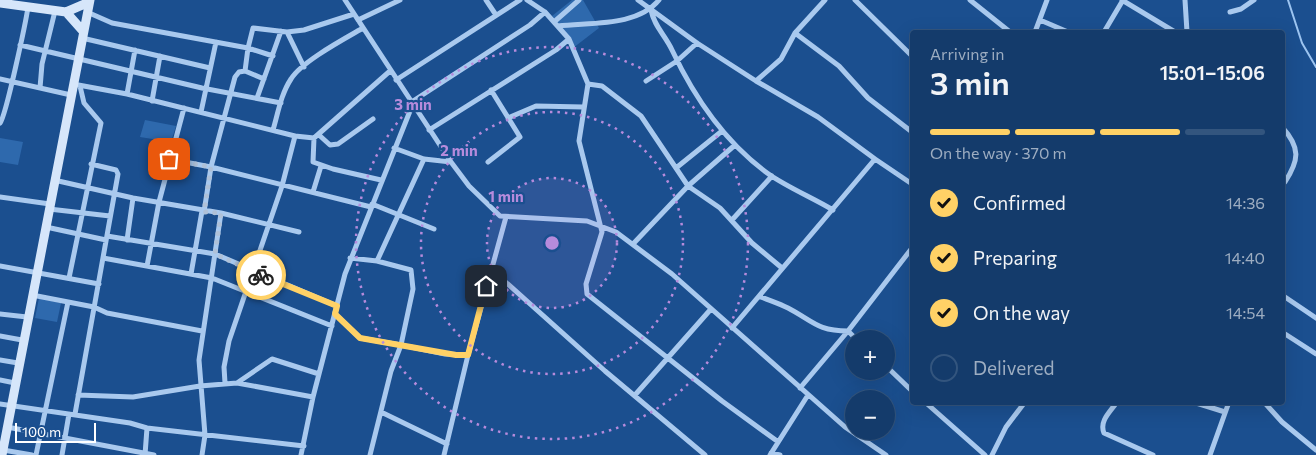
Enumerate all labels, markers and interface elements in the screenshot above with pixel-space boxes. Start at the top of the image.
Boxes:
text: Arriving in [930,44,1004,63]
text: 15:01–15:06 [1160,61,1265,84]
text: 3 min [930,62,1010,102]
text: 3 min [394,95,432,113]
pin [148,138,190,180]
text: 2 min [440,141,478,159]
text: On the way · 370 m [930,143,1066,162]
icon: bag [155,145,183,173]
text: 1 min [488,187,524,205]
icon: check [930,189,958,217]
text: Confirmed [973,191,1066,214]
text: 14:36 [1226,193,1265,212]
centre of rings [543,234,561,252]
icon: check [930,244,958,272]
text: Preparing [973,246,1057,269]
text: 14:40 [1225,248,1265,267]
courier [236,250,286,300]
icon: bike [247,261,275,289]
pin [465,265,507,307]
icon: home [472,272,500,300]
icon: check [930,299,958,327]
text: On the way [973,301,1070,324]
text: 14:54 [1226,303,1265,322]
map controls [845,330,895,440]
button: + [845,330,895,380]
text: Delivered [973,356,1054,379]
button: − [845,390,895,440]
scale bar [15,420,96,443]
text: 100 m [22,423,61,440]

